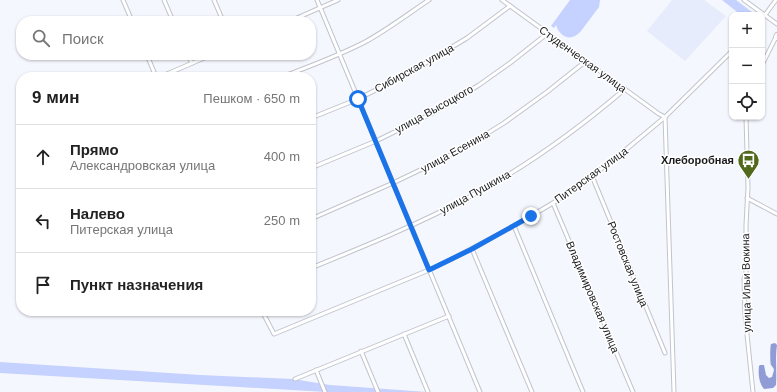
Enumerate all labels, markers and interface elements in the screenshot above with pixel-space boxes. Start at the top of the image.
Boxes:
map controls [729,12,765,120]
button: + [729,12,765,48]
search box [16,16,316,60]
street label: Студенческая улица [537,23,630,95]
icon: search [30,27,52,49]
text: Поиск [62,30,104,47]
street label: Сибирская улица [372,41,456,95]
button: − [729,48,765,84]
street label: улица Высоцкого [393,83,475,135]
button: locate [729,84,765,120]
text: 9 мин [32,88,79,107]
route start [349,90,367,108]
text: Пешком · 650 m [203,91,300,106]
street label: улица Есенина [419,127,492,175]
text: Прямо [70,141,119,158]
street label: Питерская улица [552,144,630,205]
icon: ahead [32,146,54,168]
bus stop icon: Хлеборобная [736,147,762,180]
text: 400 m [264,149,300,164]
place label: Хлеборобная [661,154,734,166]
text: Александровская улица [70,158,215,173]
street label: улица Пушкина [438,167,513,216]
text: Налево [70,205,125,222]
route end [522,207,540,225]
icon: left [32,210,54,232]
text: 250 m [264,213,300,228]
street label: Ростовская улица [605,219,651,309]
text: Питерская улица [70,222,173,237]
street label: улица Ильи Вокина [739,232,753,333]
street label: Владимировская улица [564,239,622,355]
icon: arrive [32,274,54,296]
text: Пункт назначения [70,276,203,293]

